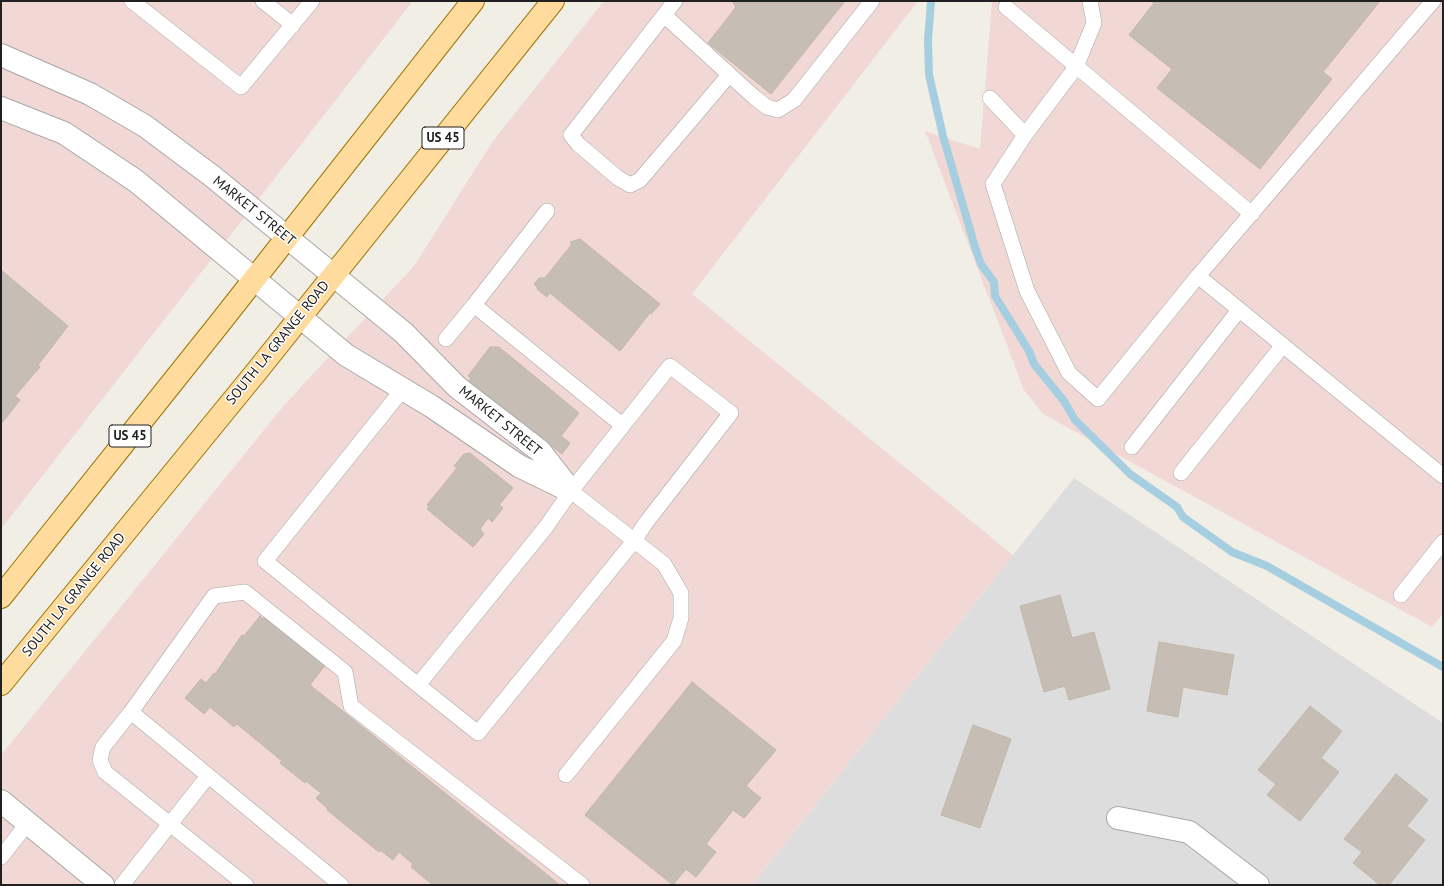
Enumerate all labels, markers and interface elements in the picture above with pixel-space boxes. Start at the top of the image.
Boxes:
road number: US 45 [422,127,464,149]
street label: MARKET STREET [209,173,299,249]
street label: SOUTH LA GRANGE ROAD [223,278,333,408]
street label: MARKET STREET [455,383,545,459]
road number: US 45 [109,425,151,447]
street label: SOUTH LA GRANGE ROAD [19,530,129,660]

